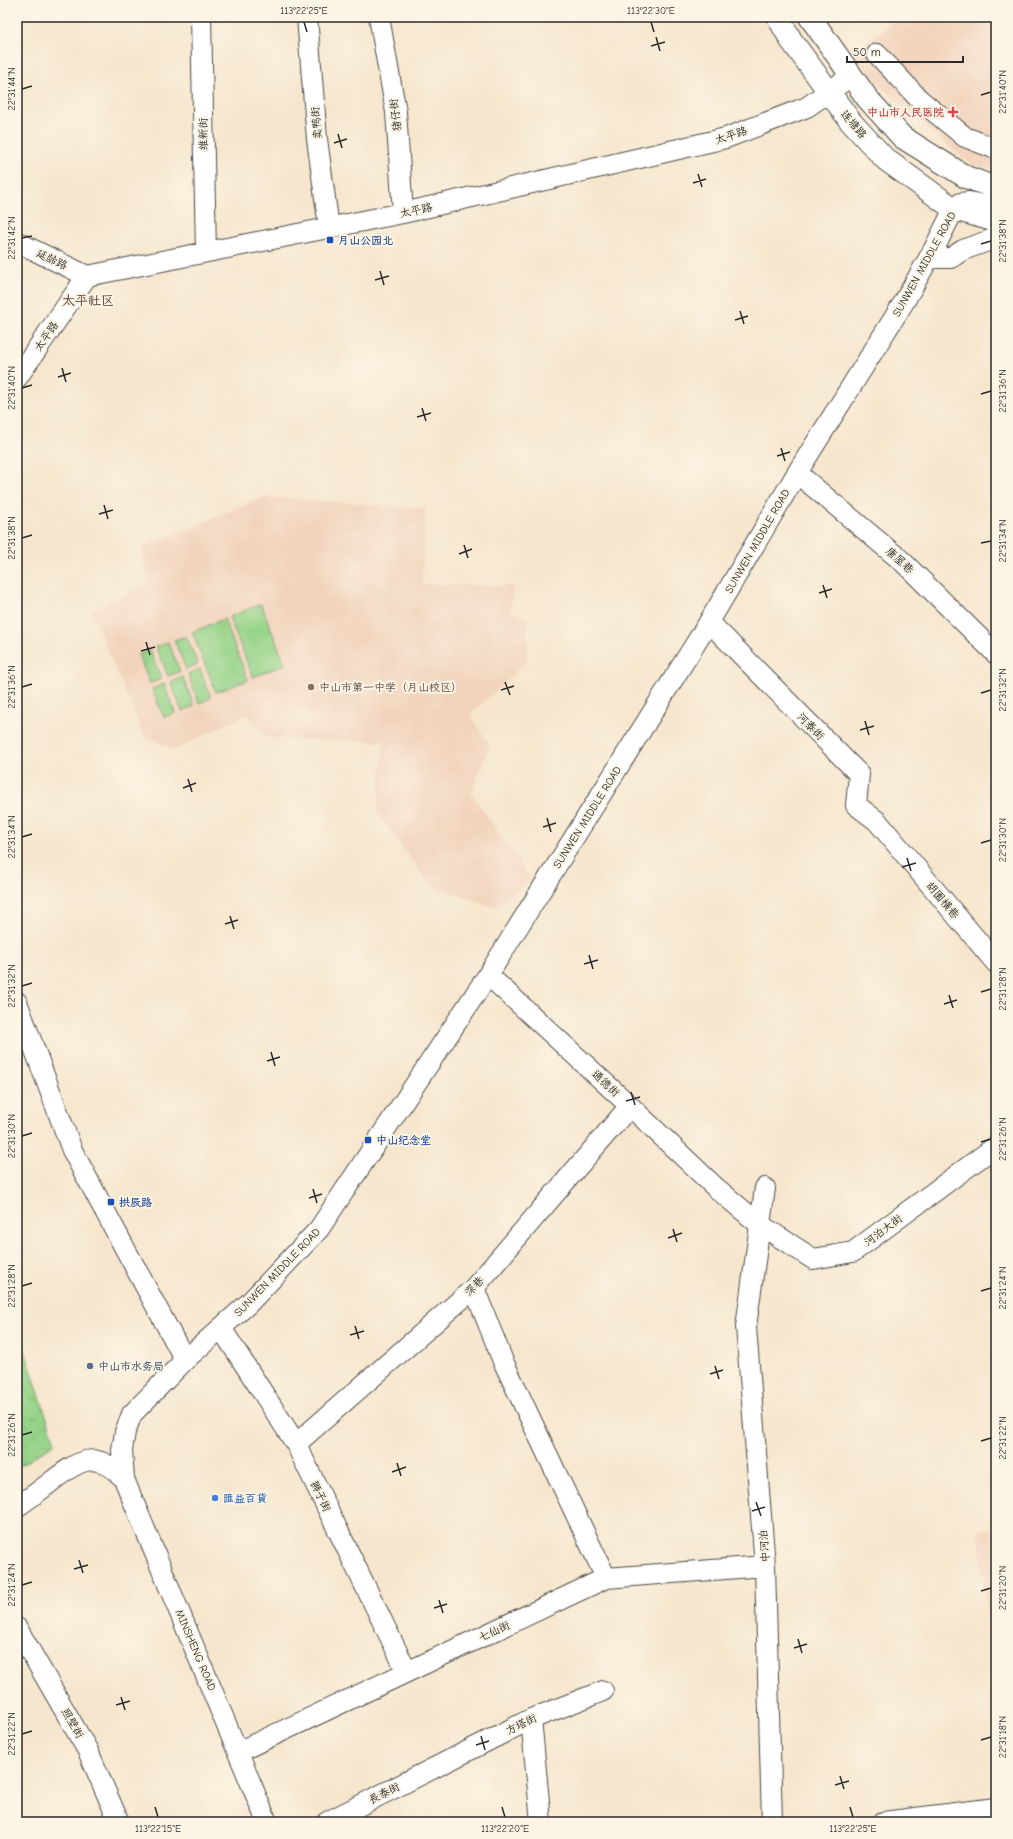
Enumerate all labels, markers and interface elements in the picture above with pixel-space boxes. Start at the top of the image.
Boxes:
text: 113°22'25"E [280,5,328,17]
text: 113°22'30"E [627,5,675,17]
scale bar [847,38,963,64]
text: 50 m [853,45,881,59]
text: 22°31'44"N [6,68,18,110]
text: 22°31'40"N [997,70,1009,114]
street label: 猪仔街 [387,97,404,132]
street label: 卖鸭街 [308,105,324,140]
place label: 中山市人民医院 [867,106,944,119]
marker: 中山市人民医院 [947,106,959,118]
street label: 连塘路 [838,108,869,141]
street label: 维新街 [197,116,210,151]
street label: 太平路 [713,124,749,147]
street label: 太平路 [399,200,434,221]
street label: SUNWEN MIDDLE ROAD [890,209,959,319]
text: 22°31'42"N [6,216,18,260]
text: 22°31'38"N [997,219,1009,263]
place label: 月山公园北 [338,234,393,247]
marker: 月山公园北 [325,235,335,245]
street label: 延龄路 [34,247,69,272]
district label: 太平社区 [62,293,114,308]
street label: 太平路 [32,319,61,354]
text: 22°31'40"N [6,366,18,410]
text: 22°31'36"N [997,369,1009,413]
street label: SUNWEN MIDDLE ROAD [722,487,793,596]
text: 22°31'38"N [6,516,18,560]
text: 22°31'34"N [997,519,1009,563]
street label: 唐屋巷 [883,545,916,576]
text: 22°31'36"N [6,665,18,709]
text: 22°31'32"N [997,668,1009,712]
place label: 中山市第一中学（月山校区） [319,681,462,694]
marker: 中山市第一中学（月山校区） [306,682,316,692]
street label: 河泰街 [794,710,828,743]
street label: SUNWEN MIDDLE ROAD [551,764,624,871]
text: 22°31'34"N [6,815,18,859]
text: 22°31'30"N [997,818,1009,862]
street label: 胡園橫巷 [923,879,962,921]
text: 22°31'32"N [6,964,18,1008]
text: 22°31'28"N [997,967,1009,1011]
street label: 通德街 [589,1067,623,1100]
text: 22°31'30"N [6,1114,18,1158]
text: 22°31'26"N [997,1117,1009,1161]
place label: 中山纪念堂 [376,1134,431,1147]
marker: 中山纪念堂 [363,1135,373,1145]
place label: 拱辰路 [119,1196,152,1209]
marker: 拱辰路 [106,1197,116,1207]
street label: 河泊大街 [862,1211,906,1249]
street label: SUNWEN MIDDLE ROAD [232,1225,323,1319]
text: 22°31'28"N [6,1264,18,1308]
text: 22°31'24"N [997,1266,1009,1310]
street label: 深巷 [462,1274,487,1299]
place label: 中山市水务局 [98,1360,164,1373]
marker: 中山市水务局 [85,1361,95,1371]
text: 22°31'26"N [6,1413,18,1457]
text: 22°31'22"N [997,1416,1009,1460]
street label: 狮子街 [307,1479,334,1515]
place label: 匯益百貨 [223,1492,267,1505]
marker: 匯益百貨 [210,1493,220,1503]
street label: 中河泊 [757,1529,772,1563]
text: 22°31'24"N [6,1563,18,1607]
text: 22°31'20"N [997,1566,1009,1610]
street label: MINSHENG ROAD [173,1608,219,1693]
street label: 七仙街 [477,1618,513,1644]
street label: 照壁街 [59,1706,87,1742]
street label: 方塔街 [504,1711,540,1738]
text: 22°31'22"N [6,1712,18,1756]
text: 22°31'18"N [997,1716,1009,1758]
street label: 長泰街 [367,1780,403,1807]
text: 113°22'15"E [135,1823,181,1835]
text: 113°22'20"E [481,1823,529,1835]
text: 113°22'25"E [829,1823,877,1835]

